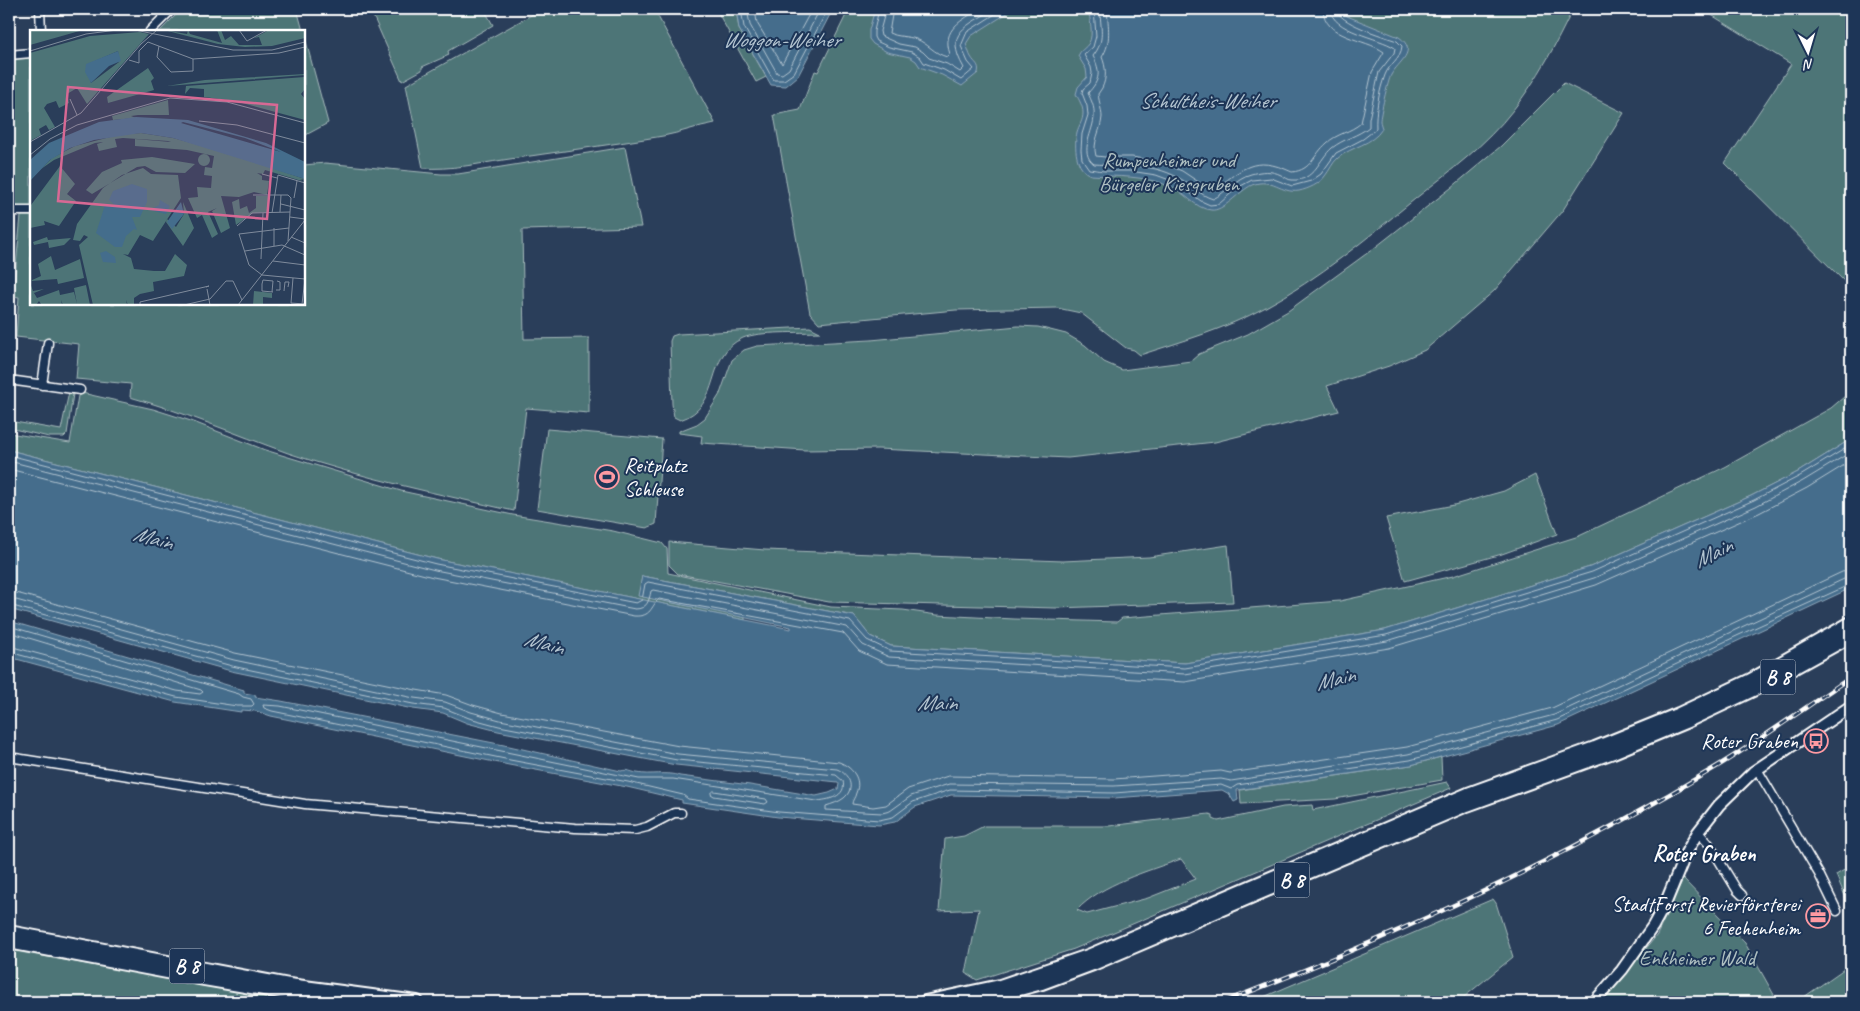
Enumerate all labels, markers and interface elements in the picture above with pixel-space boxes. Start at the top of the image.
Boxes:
water label: Woggon-Weiher [723,26,842,54]
north arrow [1782,28,1832,78]
inset map [30,30,305,305]
text: N [1802,56,1814,74]
water label: Schultheis-Weiher [1139,87,1278,115]
park label: Rumpenheimer und Bürgeler Kiesgruben [1099,147,1241,197]
place label: Reitplatz Schleuse [624,452,689,502]
sports icon: Reitplatz Schleuse [594,464,620,490]
water label: Main [130,519,178,557]
water label: Main [1689,531,1739,574]
water label: Main [521,624,569,662]
water label: Main [1312,660,1360,697]
road number: B 8 [1760,660,1796,694]
water label: Main [917,689,959,717]
place label: Roter Graben [1701,728,1799,754]
bus stop icon: Roter Graben [1803,728,1829,754]
district label: Roter Graben [1652,840,1756,868]
road number: B 8 [1274,862,1310,898]
place label: StadtForst Revierförsterei 6 Fechenheim [1612,891,1803,941]
office icon: StadtForst Revierförsterei 6 Fechenheim [1805,903,1831,929]
park label: Enkheimer Wald [1639,945,1759,971]
road number: B 8 [170,948,204,984]

